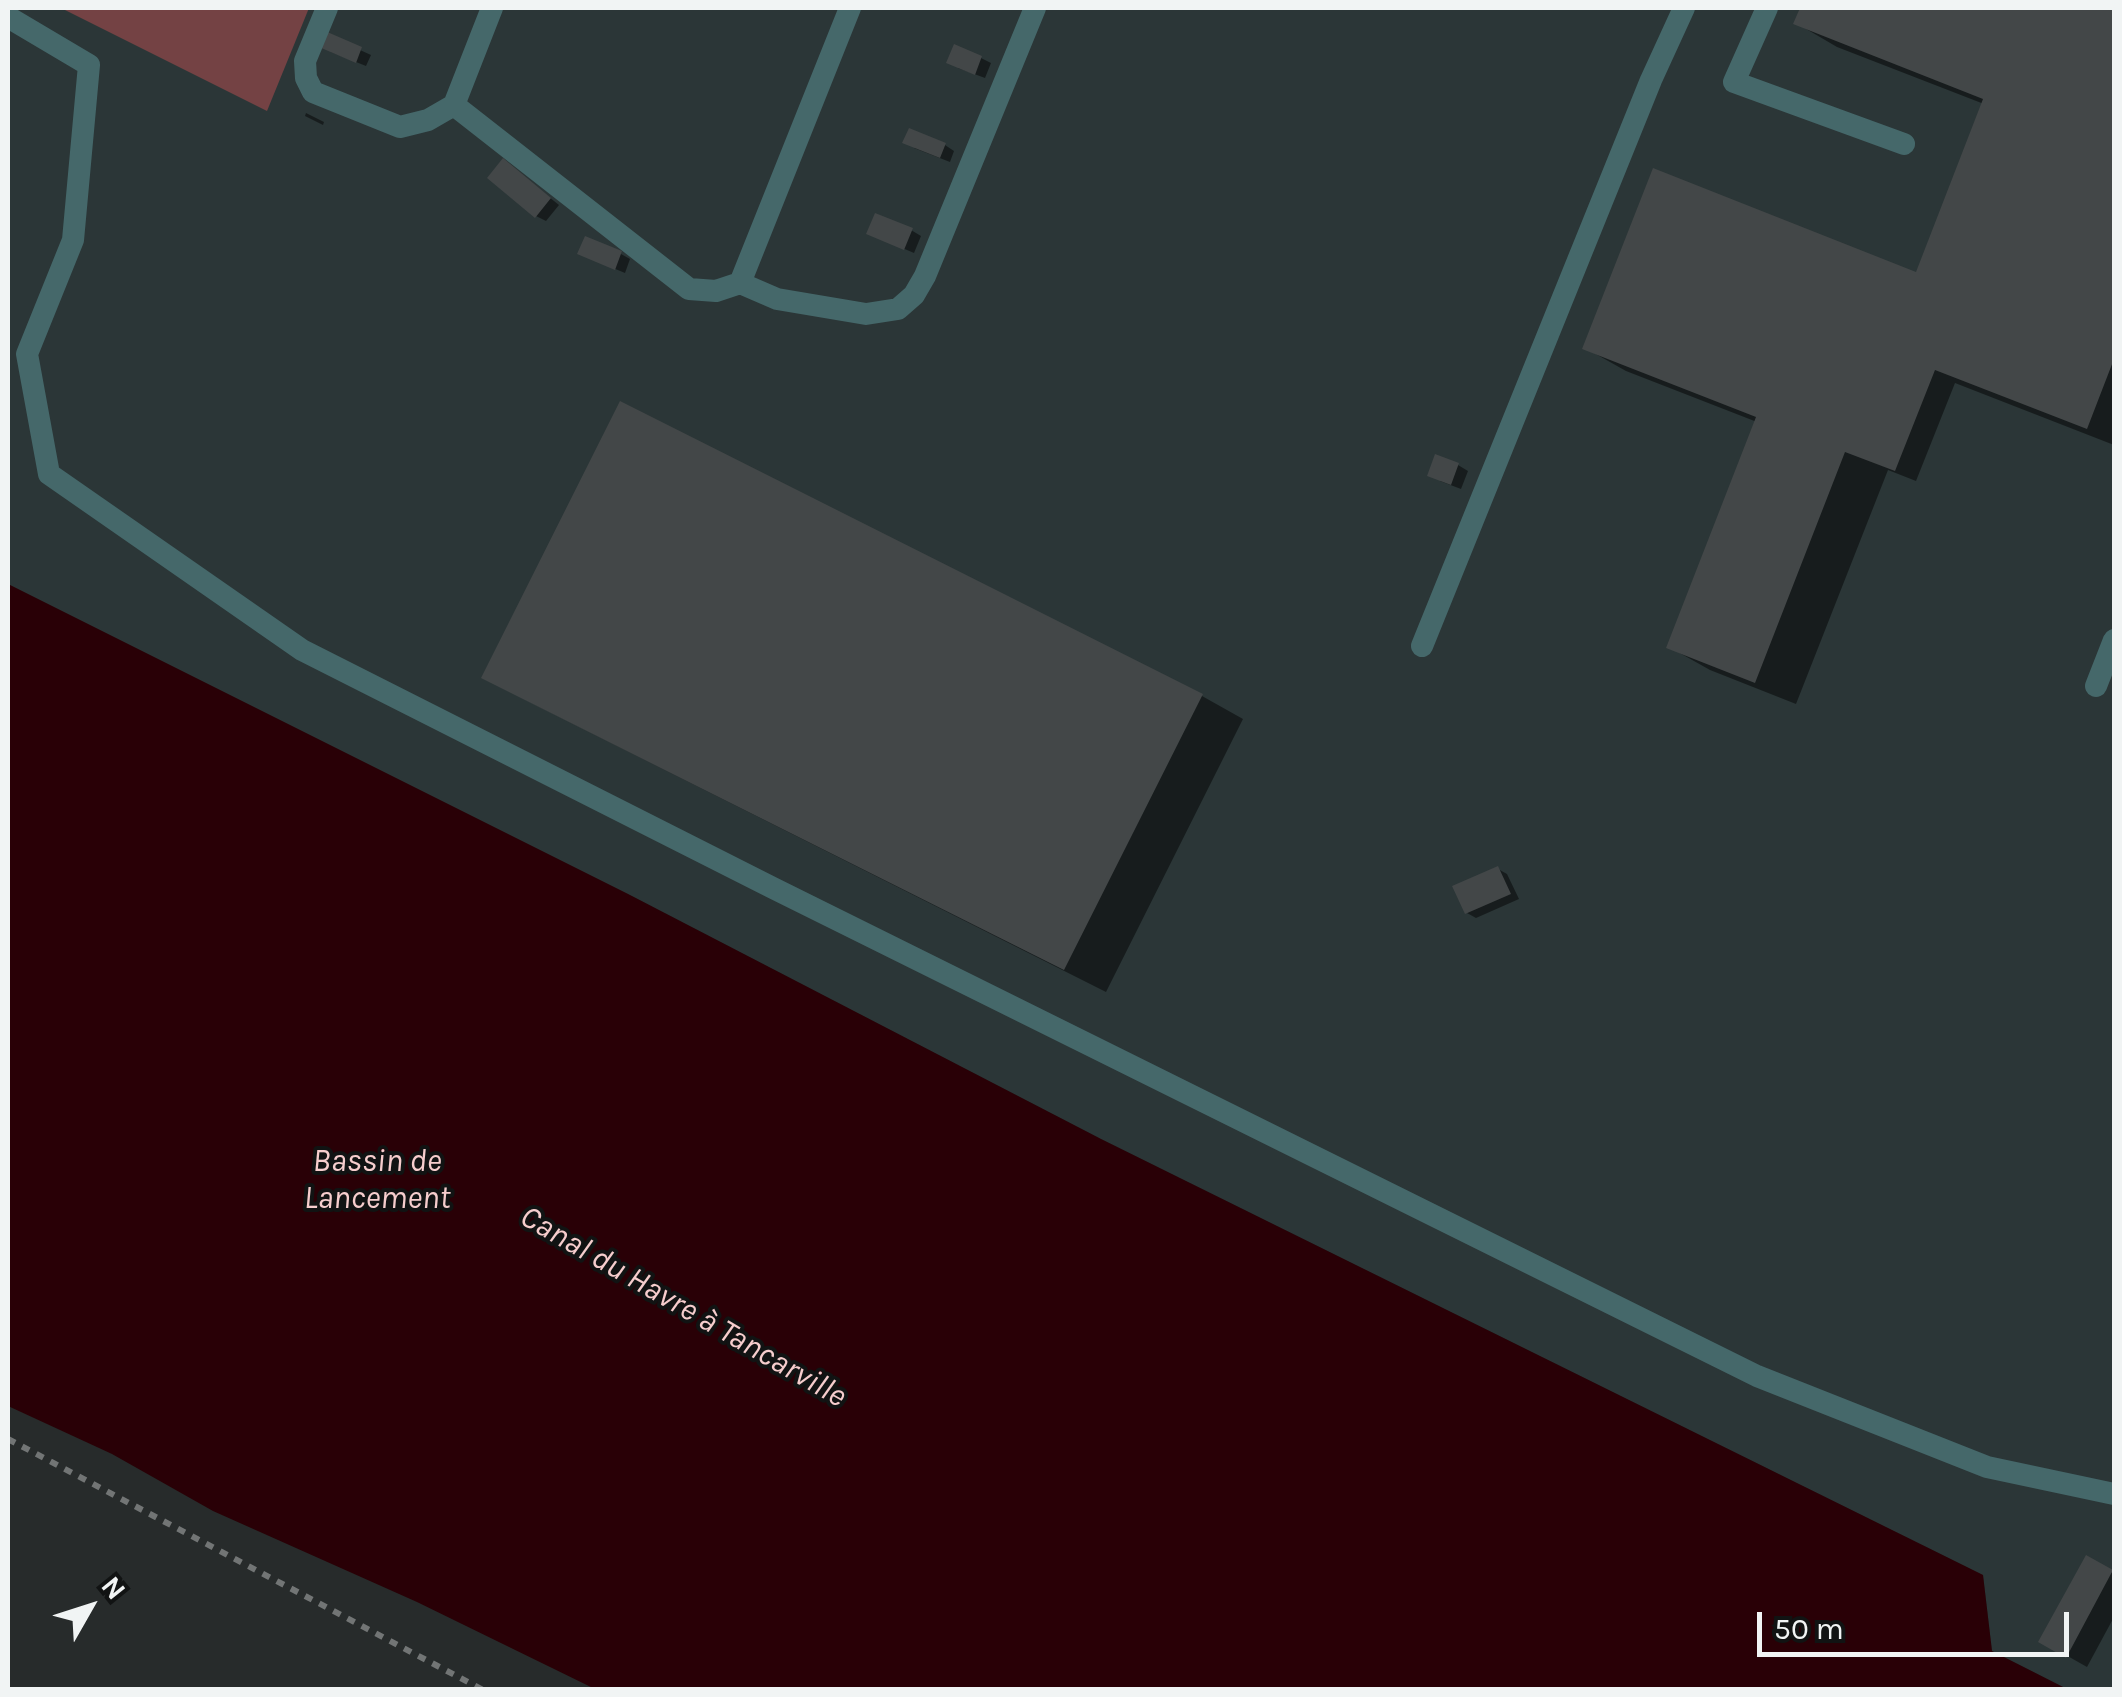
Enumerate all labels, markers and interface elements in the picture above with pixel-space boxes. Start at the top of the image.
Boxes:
water label: Bassin de Lancement [304,1143,450,1218]
water label: Canal du Havre à Tancarville [513,1198,853,1416]
north arrow [40,1557,140,1657]
text: N [95,1570,133,1606]
scale bar [1762,1592,2074,1654]
text: 50 m [1774,1611,1844,1647]

